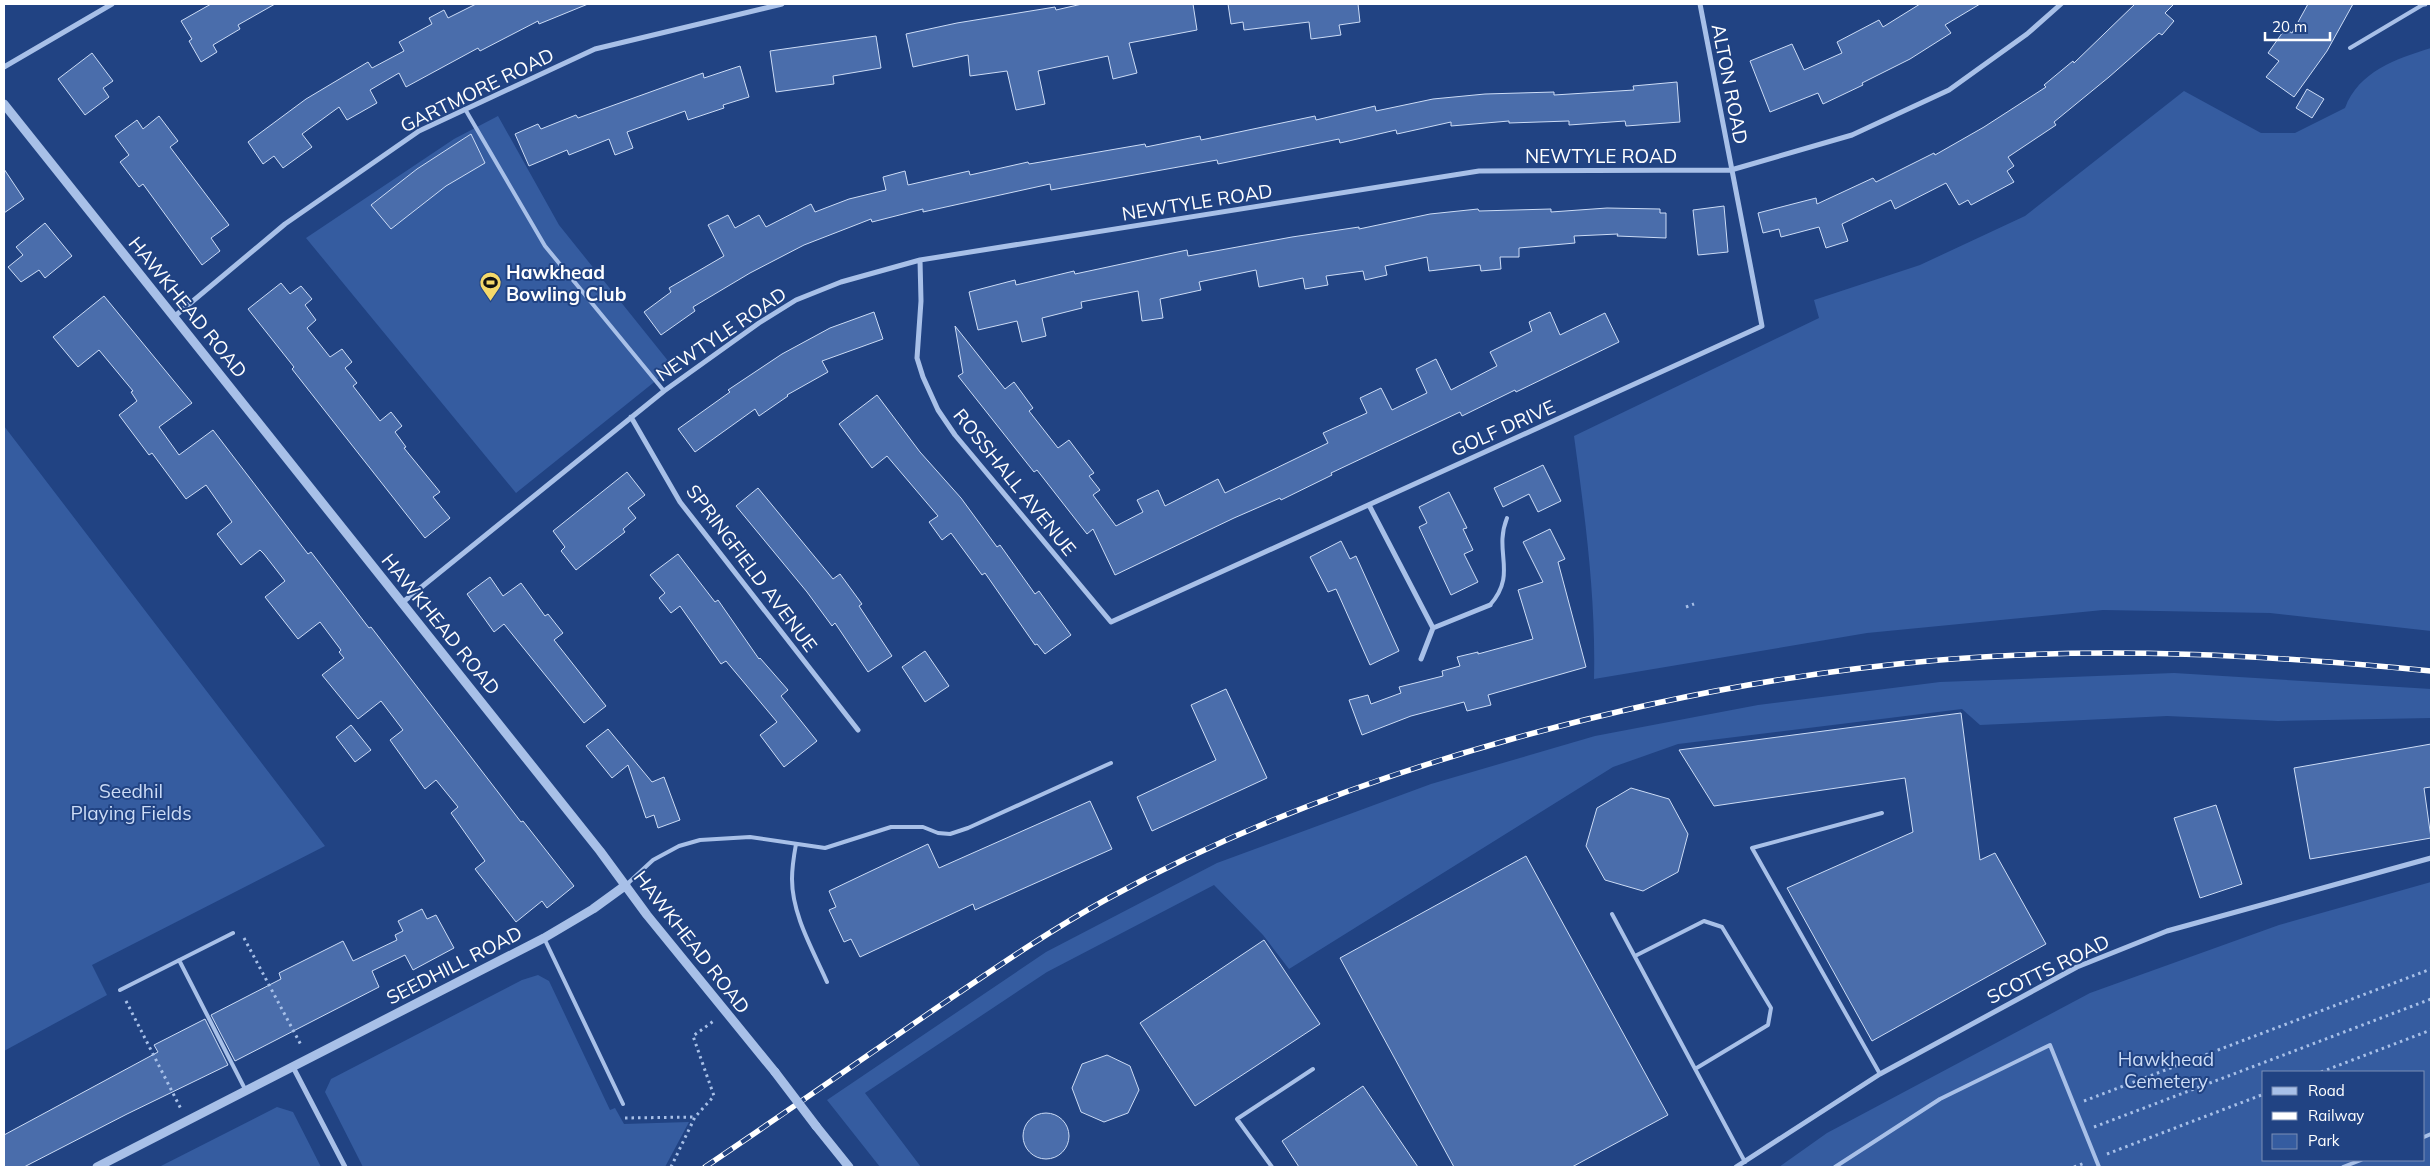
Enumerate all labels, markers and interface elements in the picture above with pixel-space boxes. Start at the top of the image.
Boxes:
scale bar [2265,10,2330,42]
text: 20 m [2272,17,2307,36]
street label: ALTON ROAD [1707,22,1753,146]
street label: GARTMORE ROAD [396,42,558,138]
street label: NEWTYLE ROAD [1525,144,1677,168]
street label: NEWTYLE ROAD [1120,178,1274,226]
street label: HAWKHEAD ROAD [124,231,252,383]
place label: Hawkhead Bowling Club [506,260,627,306]
sports icon: Hawkhead Bowling Club [478,271,502,302]
street label: NEWTYLE ROAD [651,282,791,386]
street label: GOLF DRIVE [1447,394,1559,462]
street label: ROSSHALL AVENUE [948,404,1082,560]
street label: SPRINGFIELD AVENUE [681,480,823,656]
street label: HAWKHEAD ROAD [377,548,505,700]
park label: Seedhil Playing Fields [70,779,192,825]
street label: HAWKHEAD ROAD [629,866,755,1018]
street label: SEEDHILL ROAD [382,920,526,1010]
street label: SCOTTS ROAD [1983,929,2113,1009]
park label: Hawkhead Cemetery [2118,1047,2214,1093]
legend [2262,1071,2425,1161]
text: Road [2308,1081,2345,1100]
text: Railway [2308,1106,2364,1125]
text: Park [2308,1131,2340,1150]

